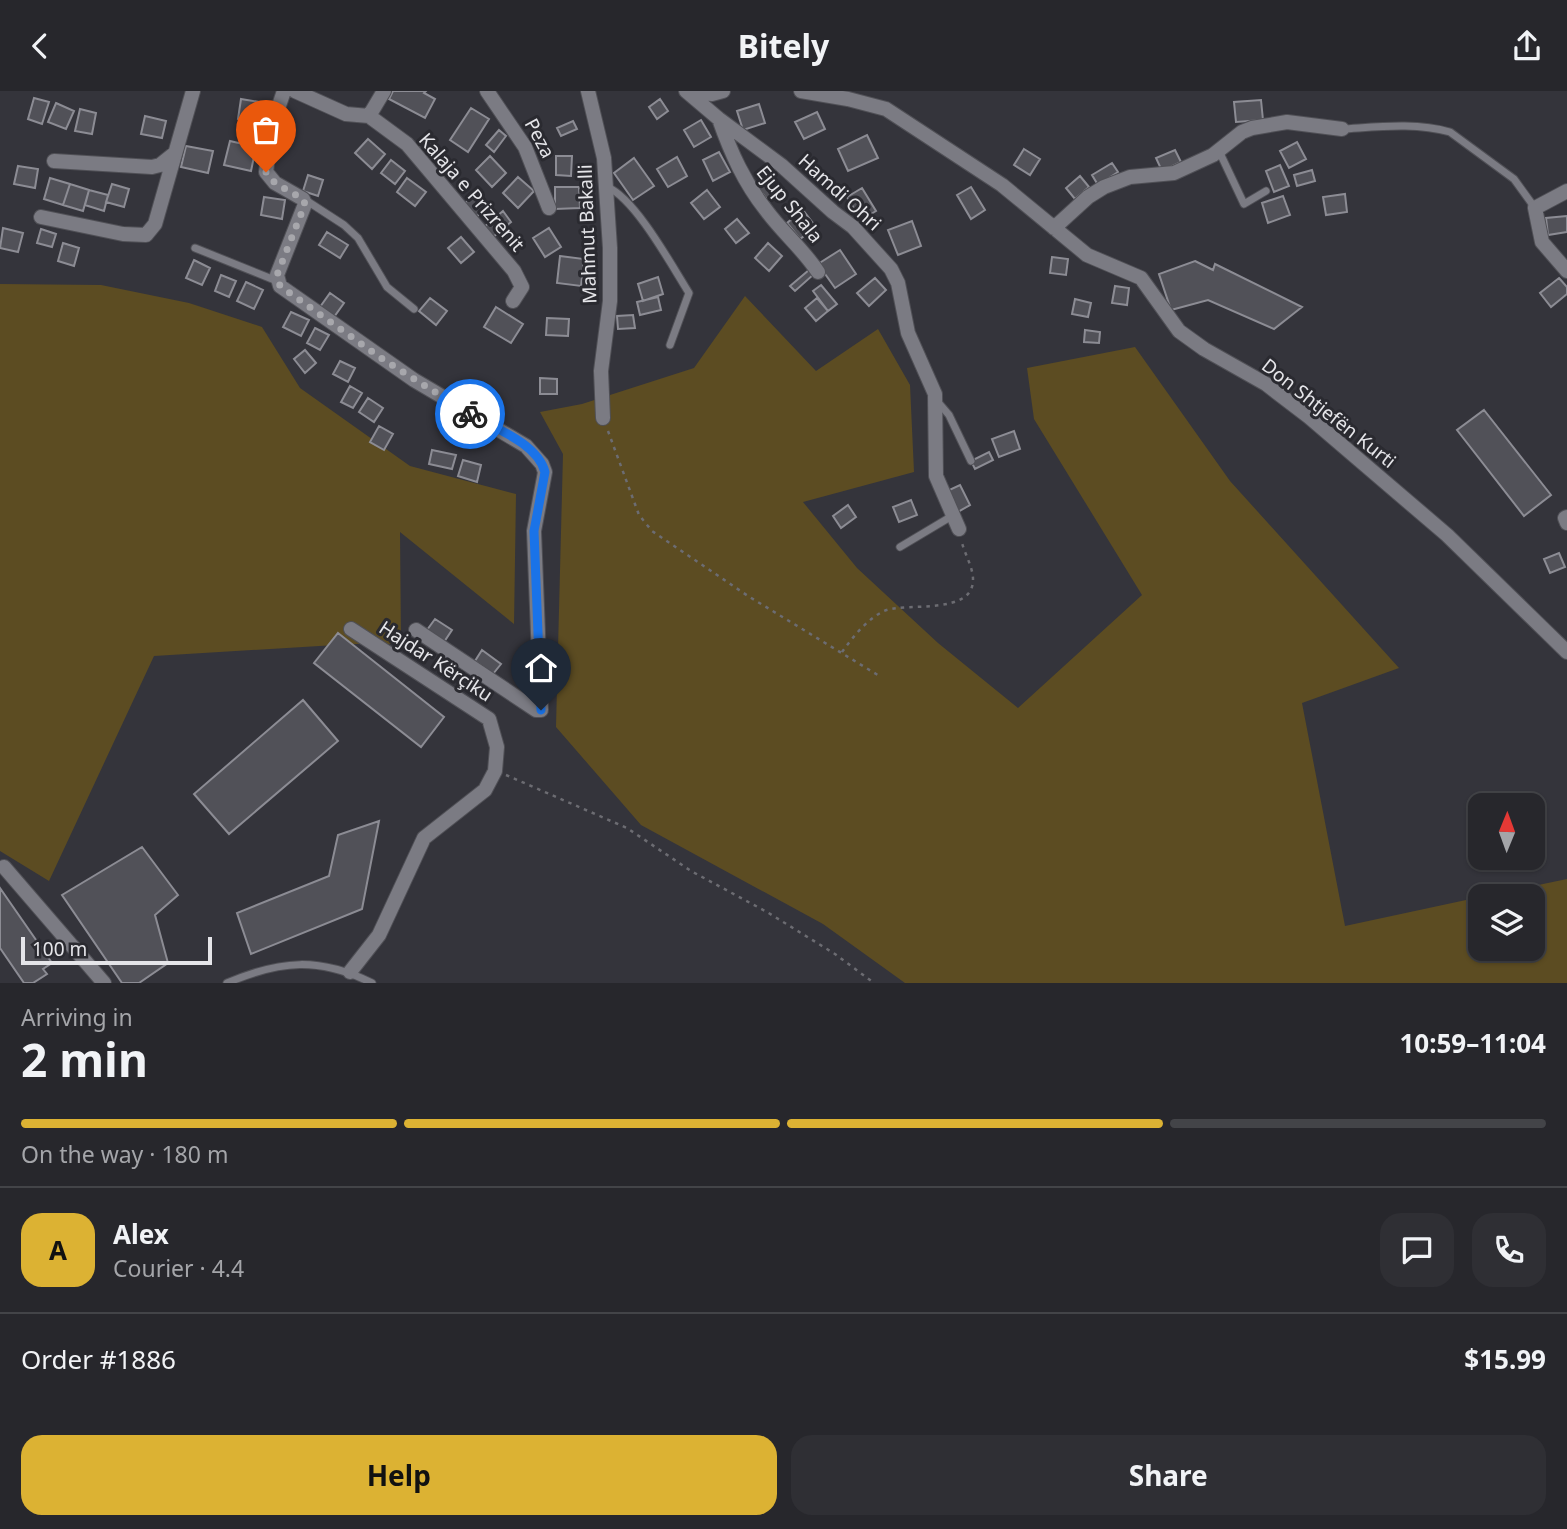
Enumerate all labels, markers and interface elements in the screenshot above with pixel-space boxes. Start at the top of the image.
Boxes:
text: Bitely [738,24,829,67]
icon: back [21,27,59,65]
icon: share [1508,27,1546,65]
pin [236,100,296,172]
icon: bag [247,111,285,149]
street label: Peza [519,114,561,162]
street label: Kalaja e Prizrenit [413,127,531,257]
street label: Hamdi Ohri [793,148,887,236]
street label: Ejup Shala [751,160,829,248]
street label: Mahmut Bakalli [572,164,602,304]
street label: Don Shtjefën Kurti [1256,352,1402,474]
courier [435,379,505,449]
icon: bike [451,395,489,433]
street label: Hajdar Kërçiku [374,615,498,707]
pin [511,638,571,710]
icon: home [522,649,560,687]
north arrow [1468,793,1545,870]
map controls [1468,793,1545,961]
button: layers [1468,884,1545,961]
scale bar [21,934,212,966]
text: 100 m [32,936,87,962]
text: Arriving in [21,1001,133,1033]
text: 10:59–11:04 [1399,1025,1546,1061]
text: 2 min [21,1028,148,1090]
text: On the way · 180 m [21,1138,228,1170]
button: chat [1380,1213,1454,1287]
button: phone [1472,1213,1546,1287]
text: Alex [113,1216,169,1252]
text: A [49,1232,67,1268]
text: Courier · 4.4 [113,1252,244,1284]
text: Order #1886 [21,1341,176,1377]
text: $15.99 [1464,1341,1546,1377]
button: Help [21,1435,777,1515]
button: Share [791,1435,1546,1515]

